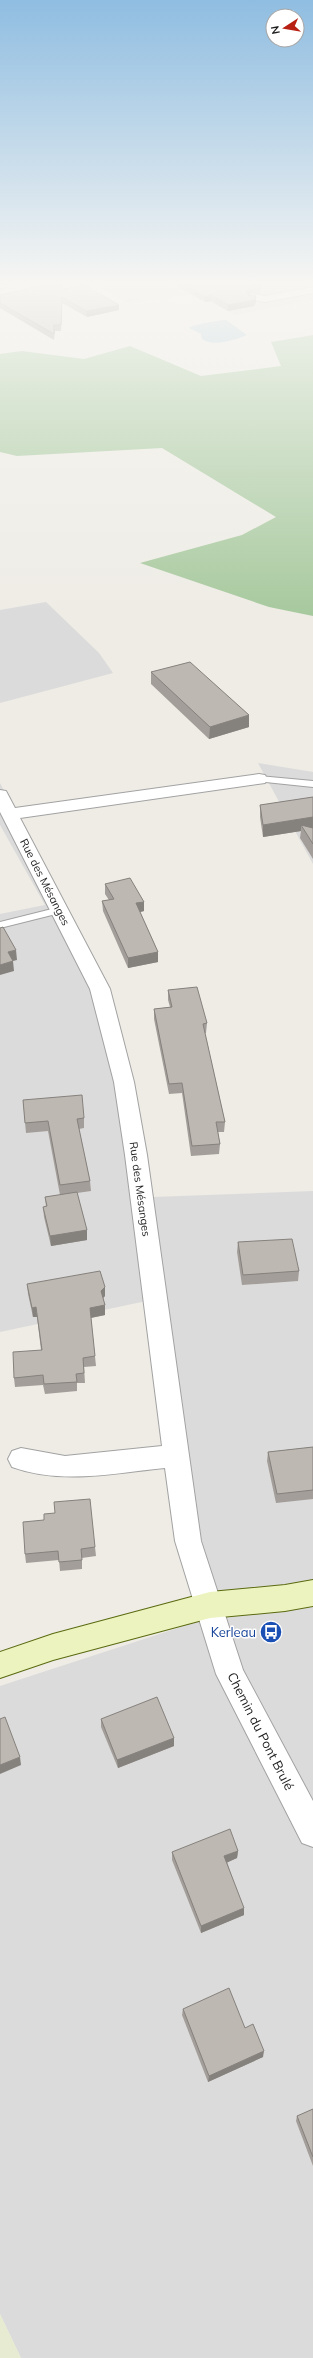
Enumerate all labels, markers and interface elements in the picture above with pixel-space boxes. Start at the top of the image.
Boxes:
north arrow [265,8,305,48]
text: N [268,25,283,36]
street label: Rue des Mésanges [17,836,73,928]
street label: Rue des Mésanges [126,1141,154,1237]
bus stop icon: Kerleau [258,1619,284,1645]
place label: Kerleau [211,1624,256,1640]
street label: Chemin du Pont Brulé [224,1669,298,1793]

